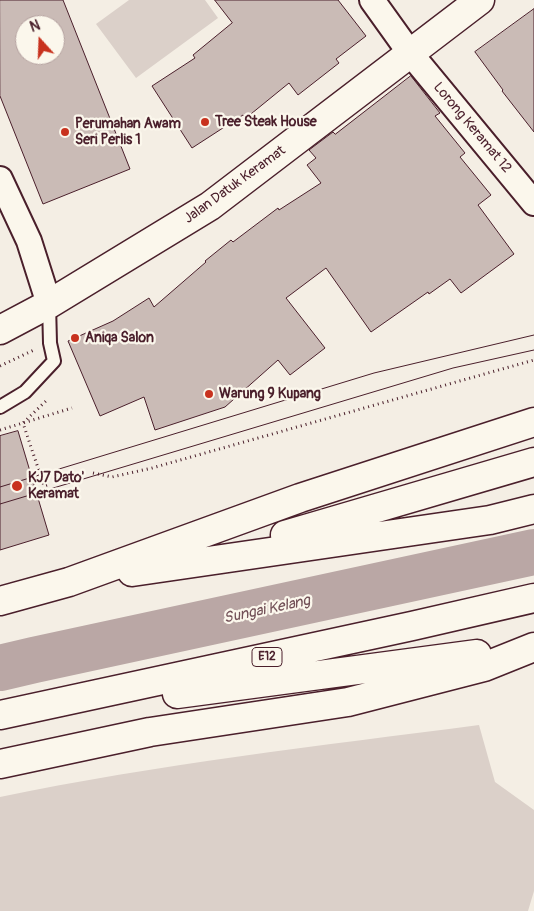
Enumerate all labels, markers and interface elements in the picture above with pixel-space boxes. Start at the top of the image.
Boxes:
north arrow [15,15,65,65]
text: N [28,17,42,36]
street label: Lorong Keramat 12 [429,79,515,177]
place label: Tree Steak House [215,114,317,130]
place label: Perumahan Awam Seri Perlis 1 [75,116,181,148]
marker: Tree Steak House [199,116,211,128]
marker: Perumahan Awam Seri Perlis 1 [59,126,71,138]
street label: Jalan Datuk Keramat [181,143,289,227]
place label: Aniqa Salon [85,330,154,346]
marker: Aniqa Salon [69,332,81,344]
place label: Warung 9 Kupang [219,386,321,402]
marker: Warung 9 Kupang [203,388,215,400]
place label: KJ7 Dato' Keramat [28,470,84,502]
marker: KJ7 Dato' Keramat [10,479,24,493]
water label: Sungai Kelang [222,592,312,628]
road number: E12 [252,648,282,666]

